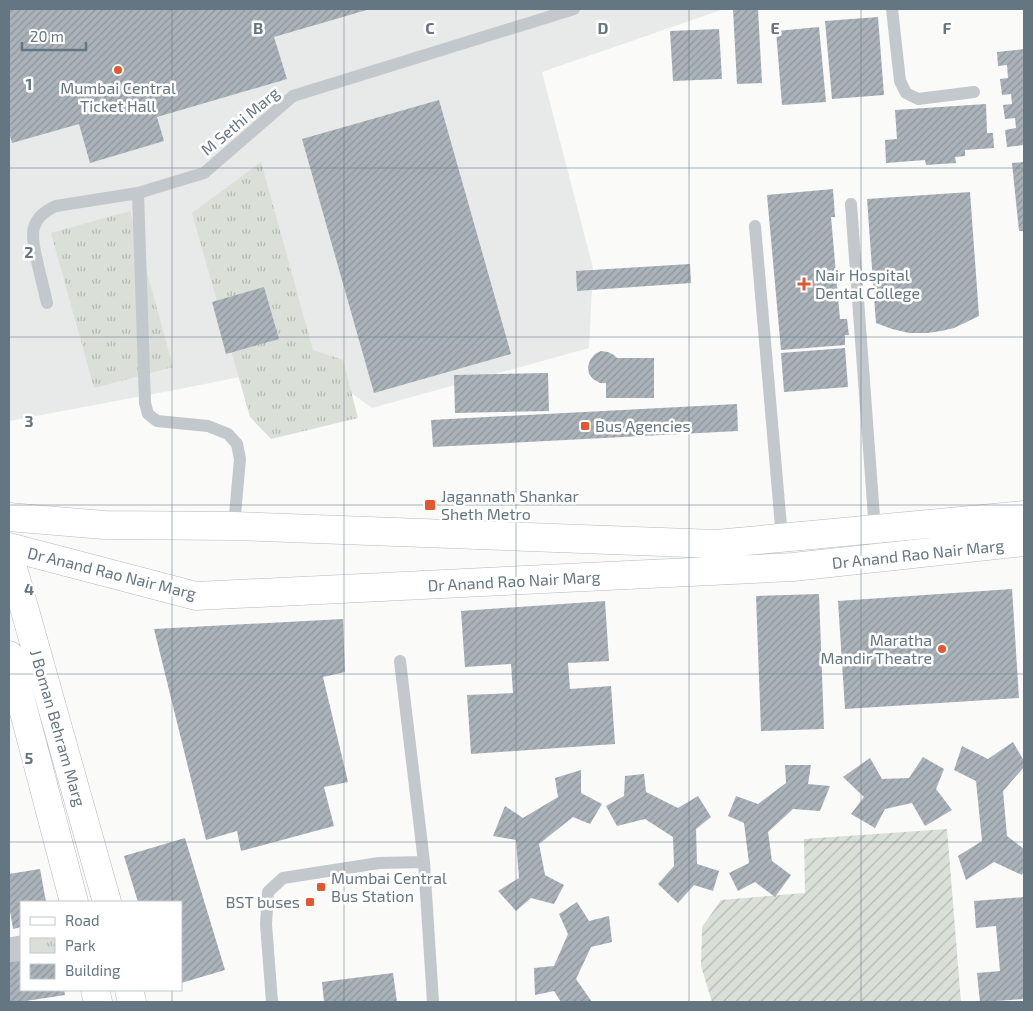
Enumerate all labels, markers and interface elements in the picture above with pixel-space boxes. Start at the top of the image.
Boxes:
text: B [253,18,263,37]
text: C [425,18,435,37]
text: D [598,18,609,37]
text: E [770,18,780,37]
text: F [943,18,952,37]
scale bar [22,20,86,52]
text: 20 m [30,27,64,45]
marker: Mumbai Central Ticket Hall [112,64,124,76]
text: 1 [26,74,32,93]
place label: Mumbai Central Ticket Hall [60,78,176,115]
street label: M Sethi Marg [197,82,283,159]
text: 2 [24,242,34,261]
place label: Nair Hospital Dental College [815,265,920,302]
marker: Nair Hospital Dental College [797,277,811,291]
text: 3 [24,411,34,430]
place label: Bus Agencies [595,416,691,435]
marker: Bus Agencies [579,420,591,432]
place label: Jagannath Shankar Sheth Metro [441,486,579,523]
marker: Jagannath Shankar Sheth Metro [423,498,437,512]
street label: Dr Anand Rao Nair Marg [831,535,1005,572]
street label: Dr Anand Rao Nair Marg [26,542,198,603]
street label: Dr Anand Rao Nair Marg [427,566,601,595]
text: 4 [24,579,34,598]
place label: Maratha Mandir Theatre [821,630,932,667]
marker: Maratha Mandir Theatre [936,643,948,655]
street label: J Boman Behram Marg [27,647,90,809]
text: 5 [25,748,34,767]
place label: Mumbai Central Bus Station [331,868,447,905]
marker: Mumbai Central Bus Station [315,881,327,893]
place label: BST buses [226,892,300,911]
marker: BST buses [304,896,316,908]
legend [20,901,182,991]
text: Road [65,911,100,929]
text: Park [65,936,96,954]
text: Building [65,961,121,979]

